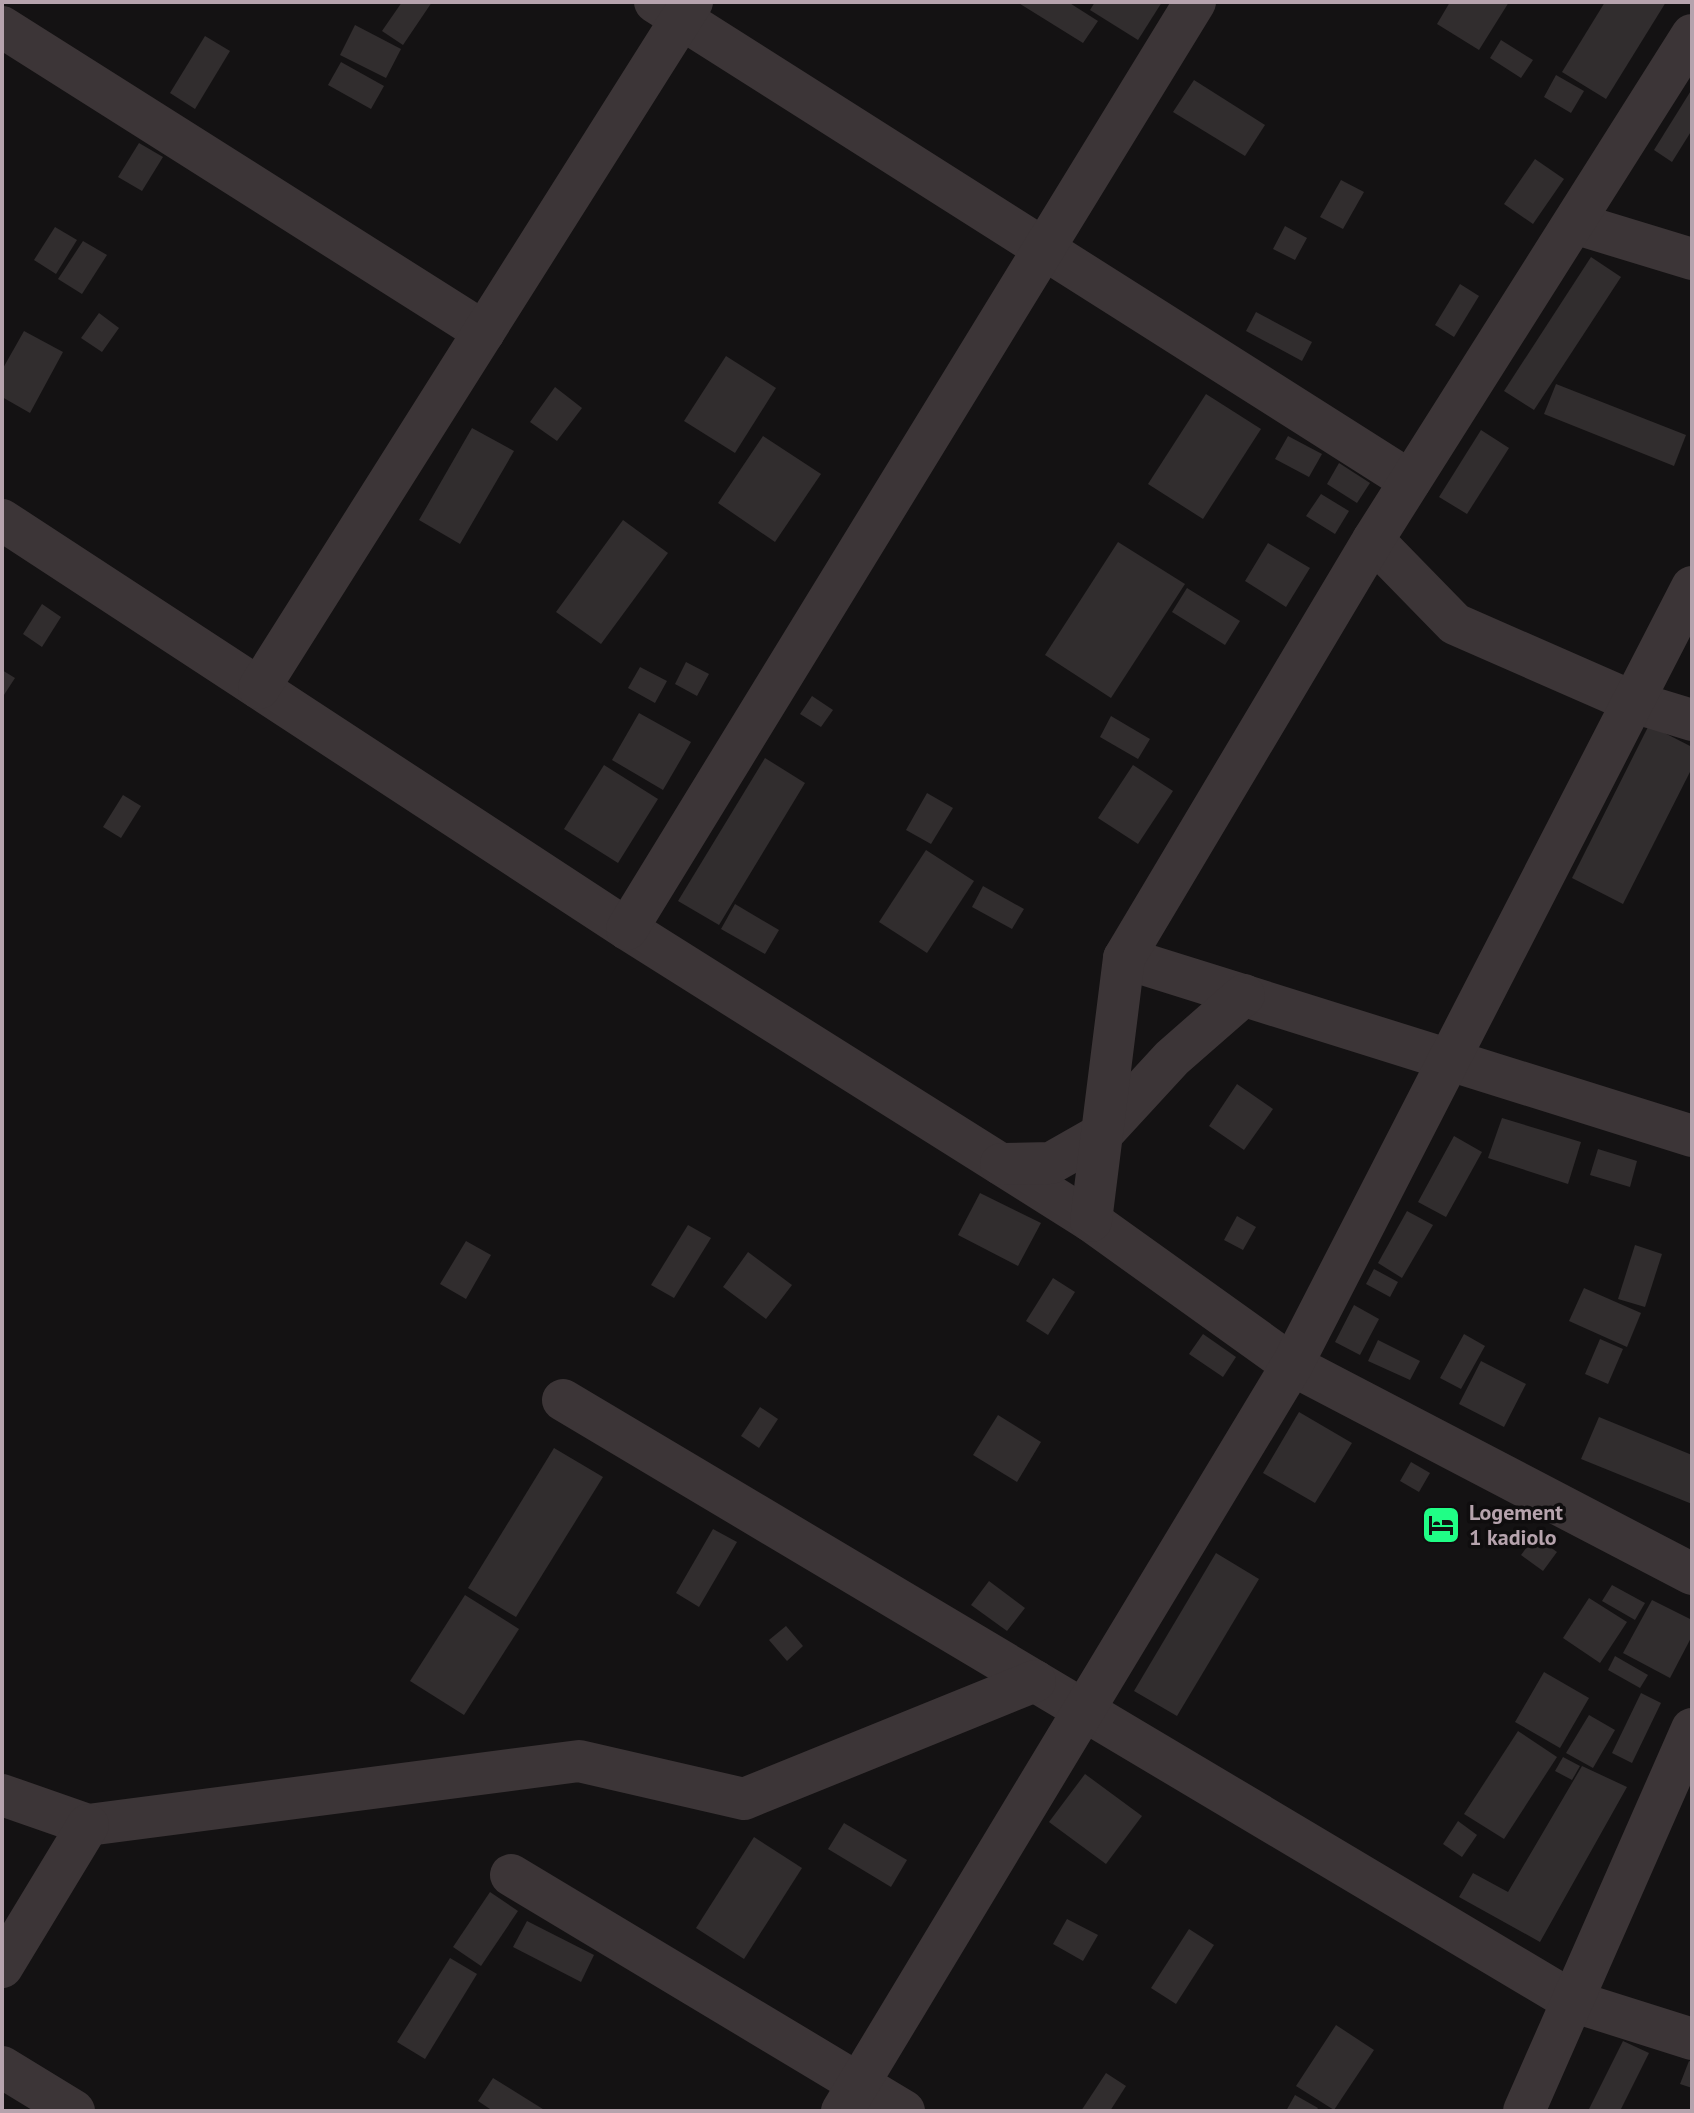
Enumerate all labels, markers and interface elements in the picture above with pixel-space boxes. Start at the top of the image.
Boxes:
place label: Logement 1 kadiolo [1469,1498,1563,1551]
hotel icon: Logement 1 kadiolo [1420,1504,1462,1546]

